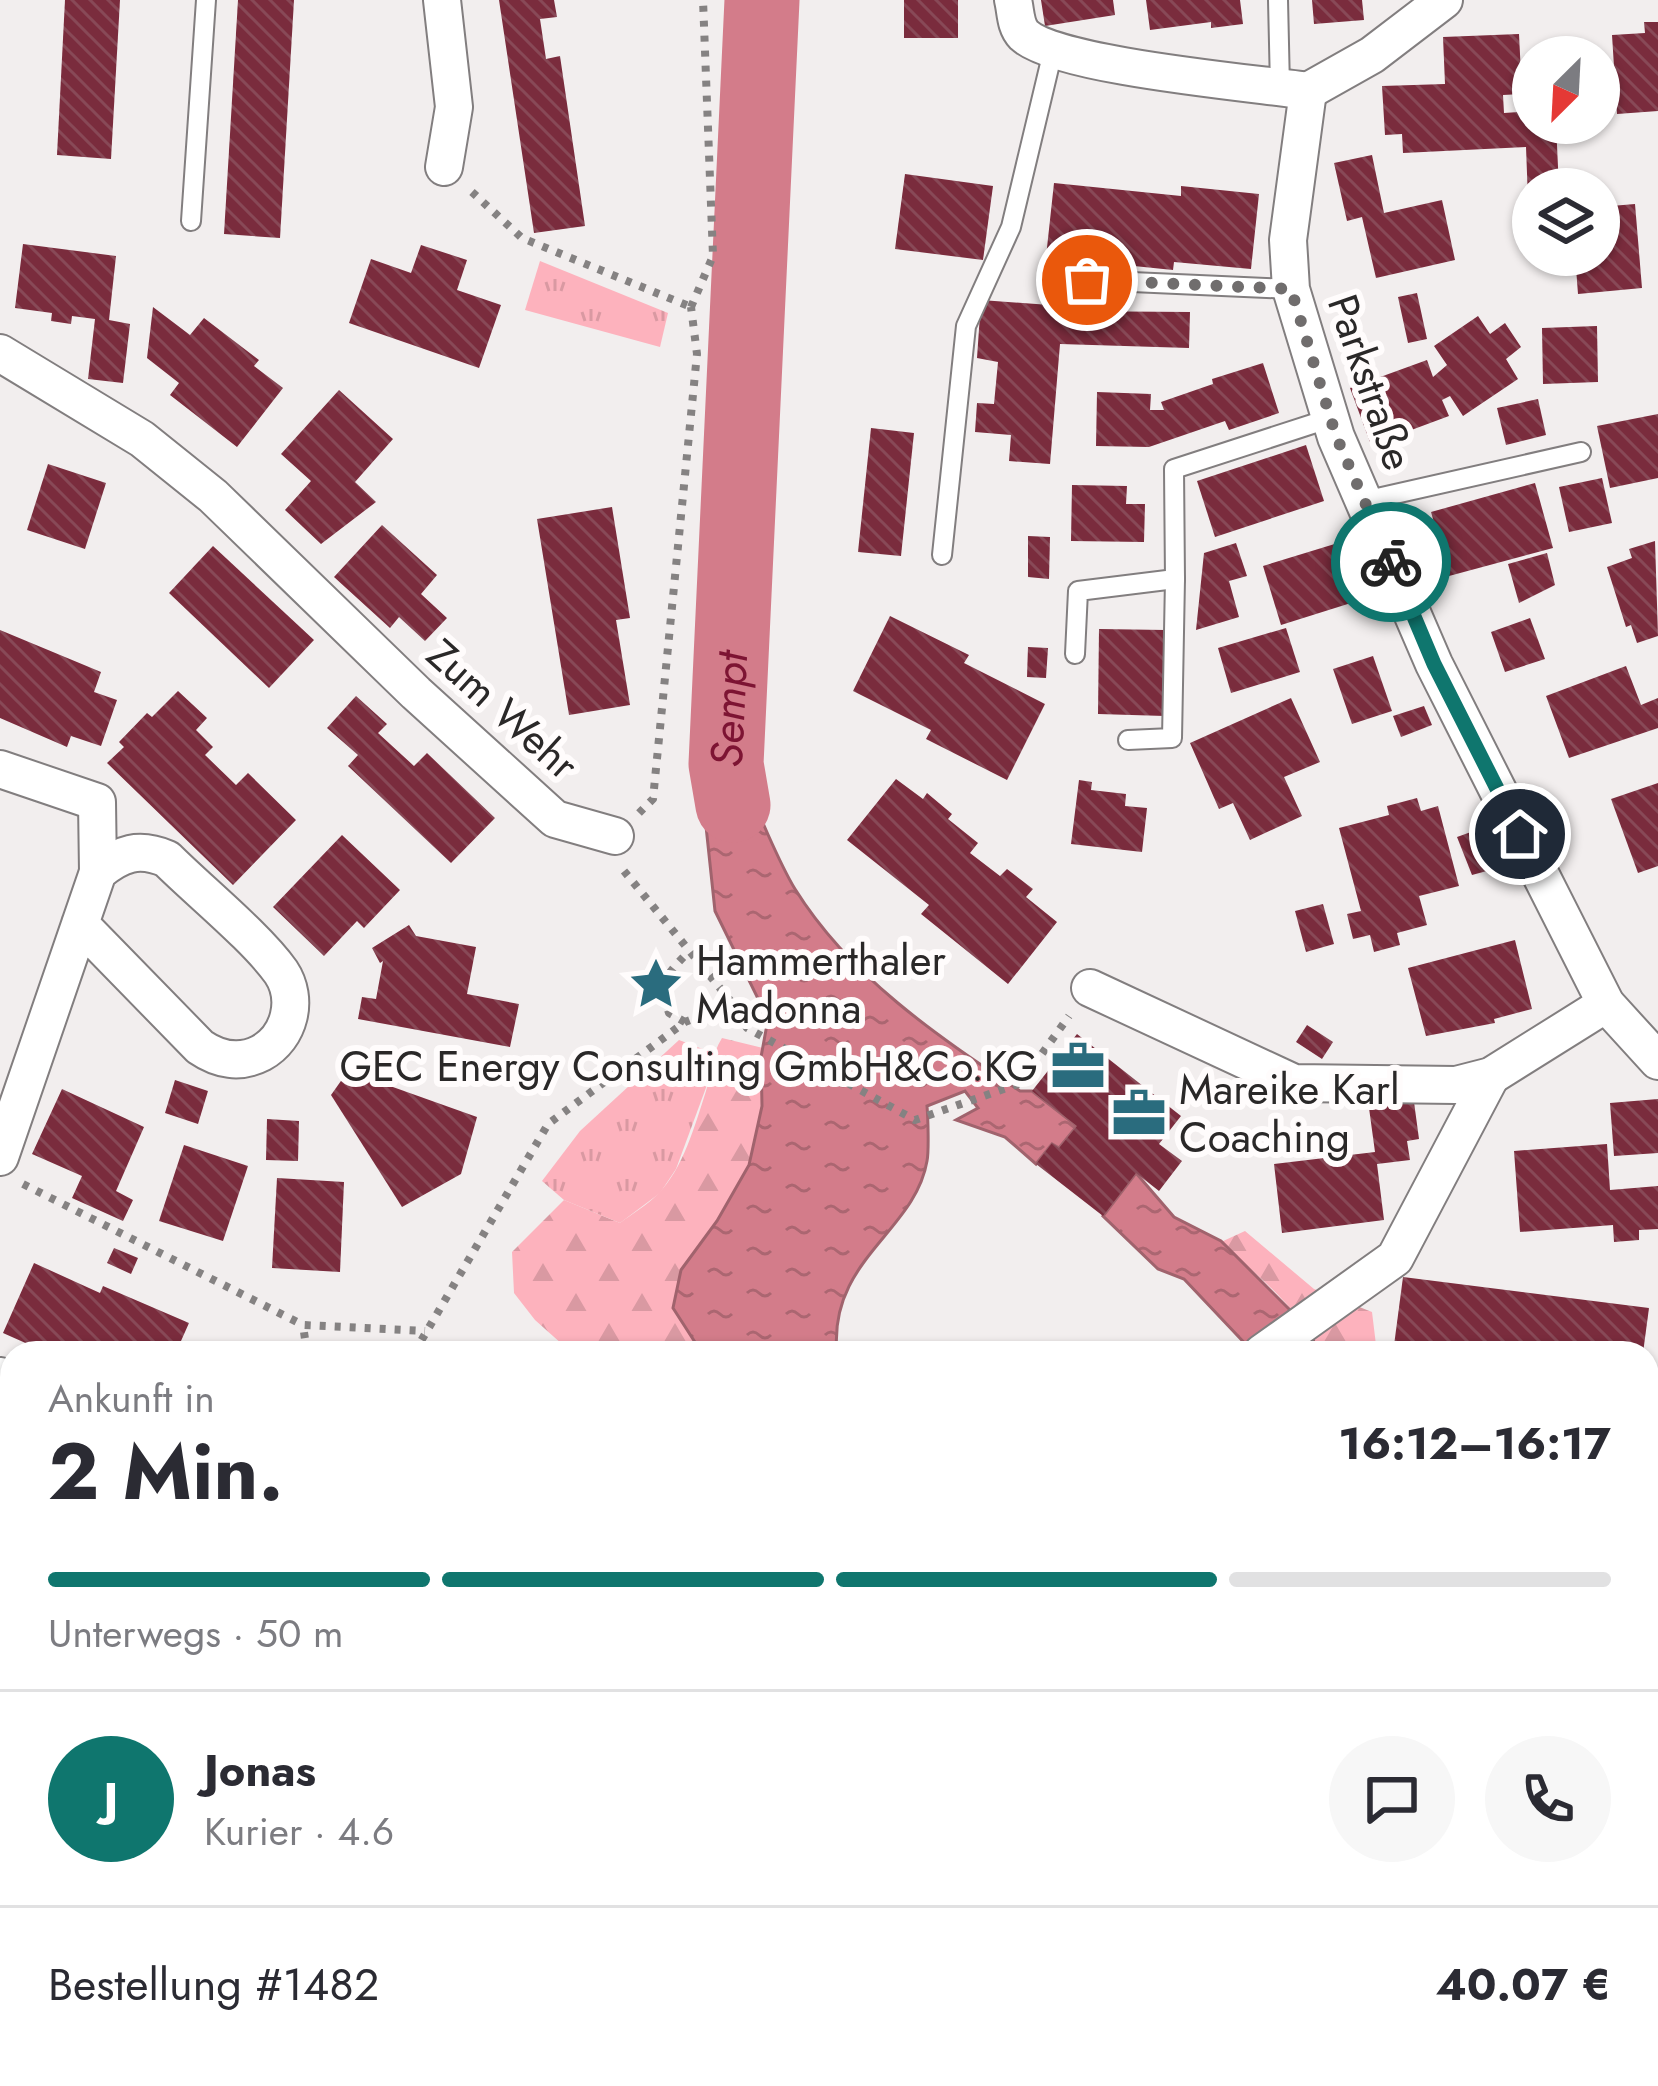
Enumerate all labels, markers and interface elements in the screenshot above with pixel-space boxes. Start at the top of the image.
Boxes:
north arrow [1512,36,1620,144]
map controls [1512,36,1620,276]
button: layers [1512,168,1620,276]
pin [1036,229,1138,331]
icon: bag [1054,247,1120,313]
street label: Parkstraße [1312,286,1429,478]
courier [1331,502,1451,622]
icon: bike [1358,529,1424,595]
street label: Zum Wehr [413,625,592,794]
water label: Sempt [694,648,764,769]
pin [1469,783,1571,885]
icon: home [1487,801,1553,867]
place label: Hammerthaler Madonna [696,930,946,1039]
place icon: Hammerthaler Madonna [627,955,685,1013]
place label: GEC Energy Consulting GmbH&Co.KG [339,1036,1038,1097]
office icon: GEC Energy Consulting GmbH&Co.KG [1049,1037,1107,1095]
place label: Mareike Karl Coaching [1179,1059,1400,1168]
office icon: Mareike Karl Coaching [1110,1084,1168,1142]
text: Ankunft in [48,1370,215,1427]
text: 16:12–16:17 [1338,1411,1611,1476]
text: 2 Min. [48,1416,284,1528]
text: Unterwegs · 50 m [48,1605,343,1662]
button: chat [1329,1736,1455,1862]
button: phone [1485,1736,1611,1862]
text: Jonas [204,1738,316,1803]
text: J [104,1766,118,1831]
text: Kurier · 4.6 [204,1803,394,1860]
text: Bestellung #1482 [48,1952,379,2017]
text: 40.07 € [1435,1952,1611,2017]

